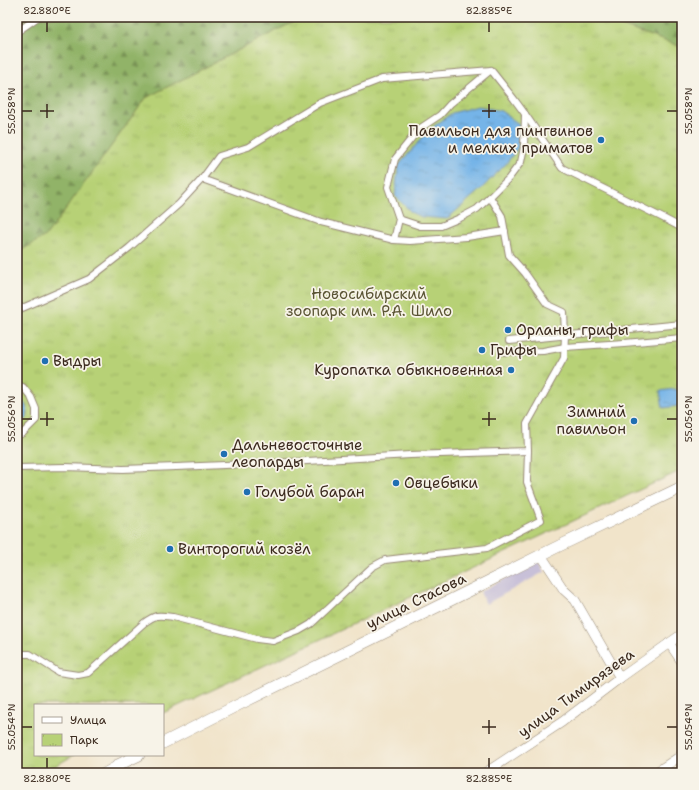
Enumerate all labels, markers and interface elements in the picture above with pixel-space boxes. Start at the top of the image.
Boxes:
text: 82.880°E [23,4,71,17]
text: 82.885°E [466,4,512,17]
text: 55.058°N [5,88,18,134]
text: 55.058°N [682,88,695,134]
place label: Павильон для пингвинов и мелких приматов [409,121,593,158]
marker: Павильон для пингвинов и мелких приматов [596,135,606,145]
park label: Новосибирский зоопарк им. Р.А. Шило [286,284,452,321]
place label: Орланы, грифы [516,320,629,340]
marker: Орланы, грифы [503,325,513,335]
place label: Грифы [490,340,537,360]
marker: Грифы [477,345,487,355]
place label: Выдры [53,351,101,371]
marker: Выдры [40,356,50,366]
place label: Куропатка обыкновенная [314,360,503,380]
marker: Куропатка обыкновенная [506,365,516,375]
text: 55.056°N [5,396,18,442]
text: 55.056°N [682,396,695,442]
place label: Зимний павильон [557,402,626,439]
marker: Зимний павильон [629,416,639,426]
place label: Дальневосточные леопарды [232,435,363,472]
marker: Дальневосточные леопарды [219,449,229,459]
place label: Овцебыки [404,473,478,493]
marker: Овцебыки [391,478,401,488]
place label: Голубой баран [255,482,365,502]
marker: Голубой баран [242,487,252,497]
place label: Винторогий козёл [178,539,311,559]
marker: Винторогий козёл [165,544,175,554]
street label: улица Стасова [363,568,470,634]
street label: улица Тимирязева [514,644,639,742]
text: 55.054°N [5,704,18,750]
legend [34,704,164,756]
text: 55.054°N [682,704,695,750]
text: Улица [70,712,107,728]
text: Парк [70,732,99,748]
text: 82.880°E [23,772,71,785]
text: 82.885°E [466,772,512,785]

